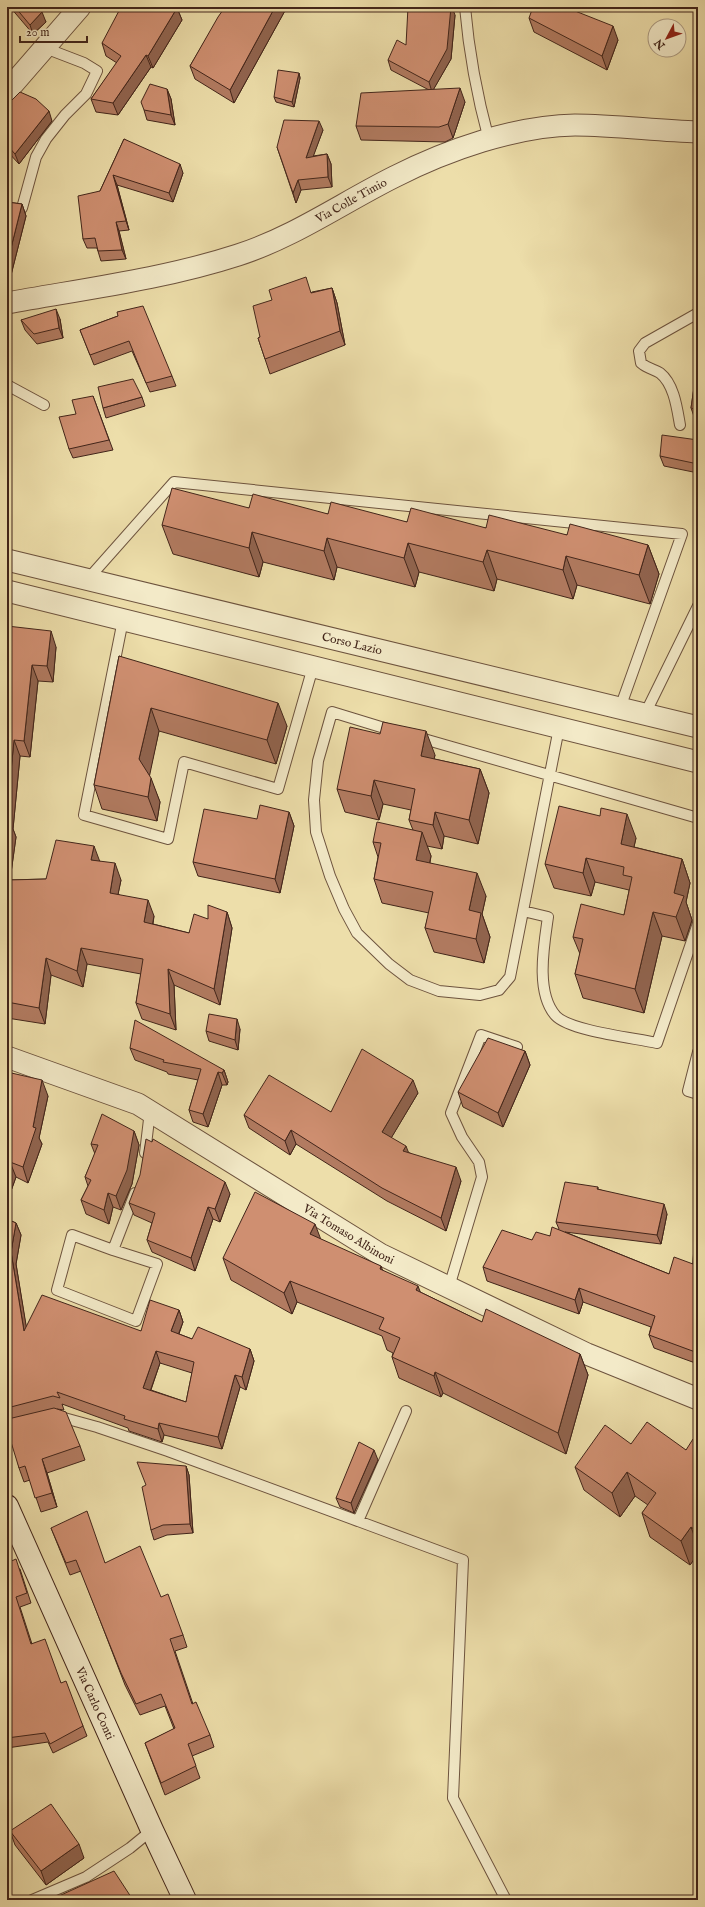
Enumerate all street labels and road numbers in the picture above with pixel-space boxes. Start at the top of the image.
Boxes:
street label: Via Colle Timio [312,174,390,227]
street label: Corso Lazio [320,629,384,658]
street label: Via Tomaso Albinoni [300,1200,397,1267]
street label: Via Carlo Conti [72,1664,118,1742]

